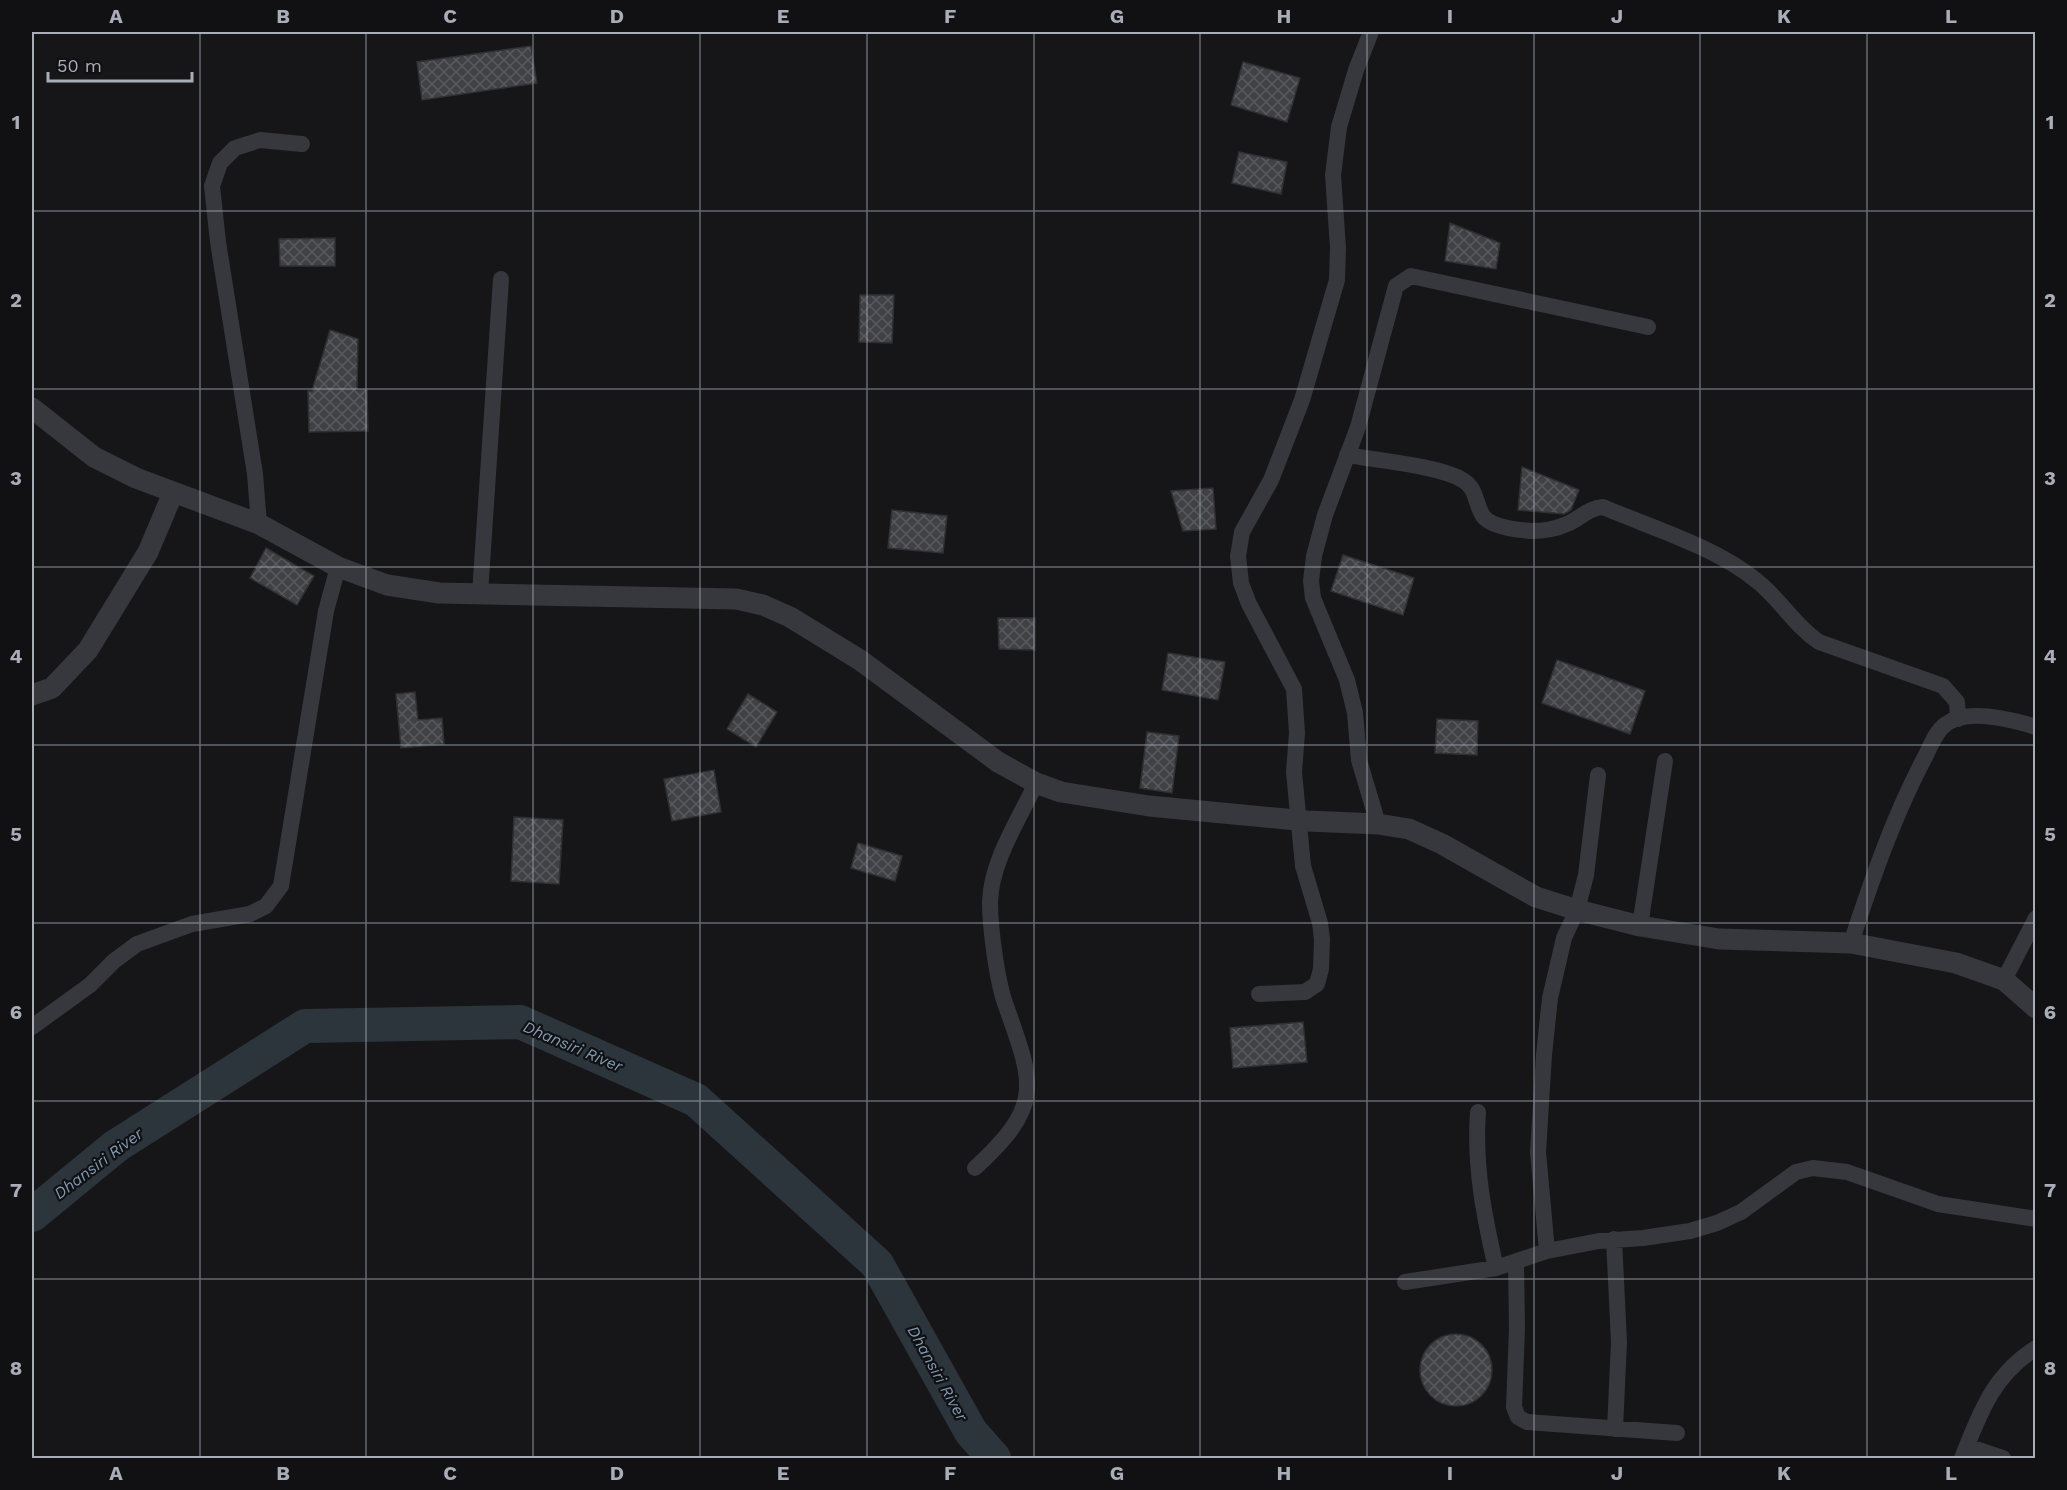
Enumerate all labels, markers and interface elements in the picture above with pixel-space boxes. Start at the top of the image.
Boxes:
text: A [109,4,123,28]
text: B [276,4,290,28]
text: C [443,4,457,28]
text: D [610,4,624,28]
text: E [777,4,789,28]
text: F [944,4,956,28]
text: G [1110,4,1124,28]
text: H [1277,4,1291,28]
text: I [1447,4,1453,28]
text: J [1611,4,1623,28]
text: K [1777,4,1791,28]
text: L [1945,4,1957,28]
scale bar [48,45,192,83]
text: 50 m [57,55,102,76]
text: 1 [12,110,20,134]
text: 1 [2046,110,2054,134]
text: 2 [10,288,22,312]
text: 2 [2044,288,2056,312]
text: 3 [10,466,22,490]
text: 3 [2044,466,2056,490]
text: 4 [10,644,23,668]
text: 4 [2044,644,2057,668]
text: 5 [10,822,22,846]
text: 5 [2044,822,2056,846]
text: 6 [10,1000,22,1024]
text: 6 [2044,1000,2056,1024]
water label: Dhansiri River [520,1017,626,1076]
water label: Dhansiri River [50,1123,147,1203]
text: 7 [10,1178,22,1202]
text: 7 [2044,1178,2056,1202]
water label: Dhansiri River [904,1322,972,1425]
text: 8 [10,1356,22,1380]
text: 8 [2044,1356,2056,1380]
text: A [109,1461,123,1485]
text: B [276,1461,290,1485]
text: C [443,1461,457,1485]
text: D [610,1461,624,1485]
text: E [777,1461,789,1485]
text: F [944,1461,956,1485]
text: G [1110,1461,1124,1485]
text: H [1277,1461,1291,1485]
text: I [1447,1461,1453,1485]
text: J [1611,1461,1623,1485]
text: K [1777,1461,1791,1485]
text: L [1945,1461,1957,1485]

